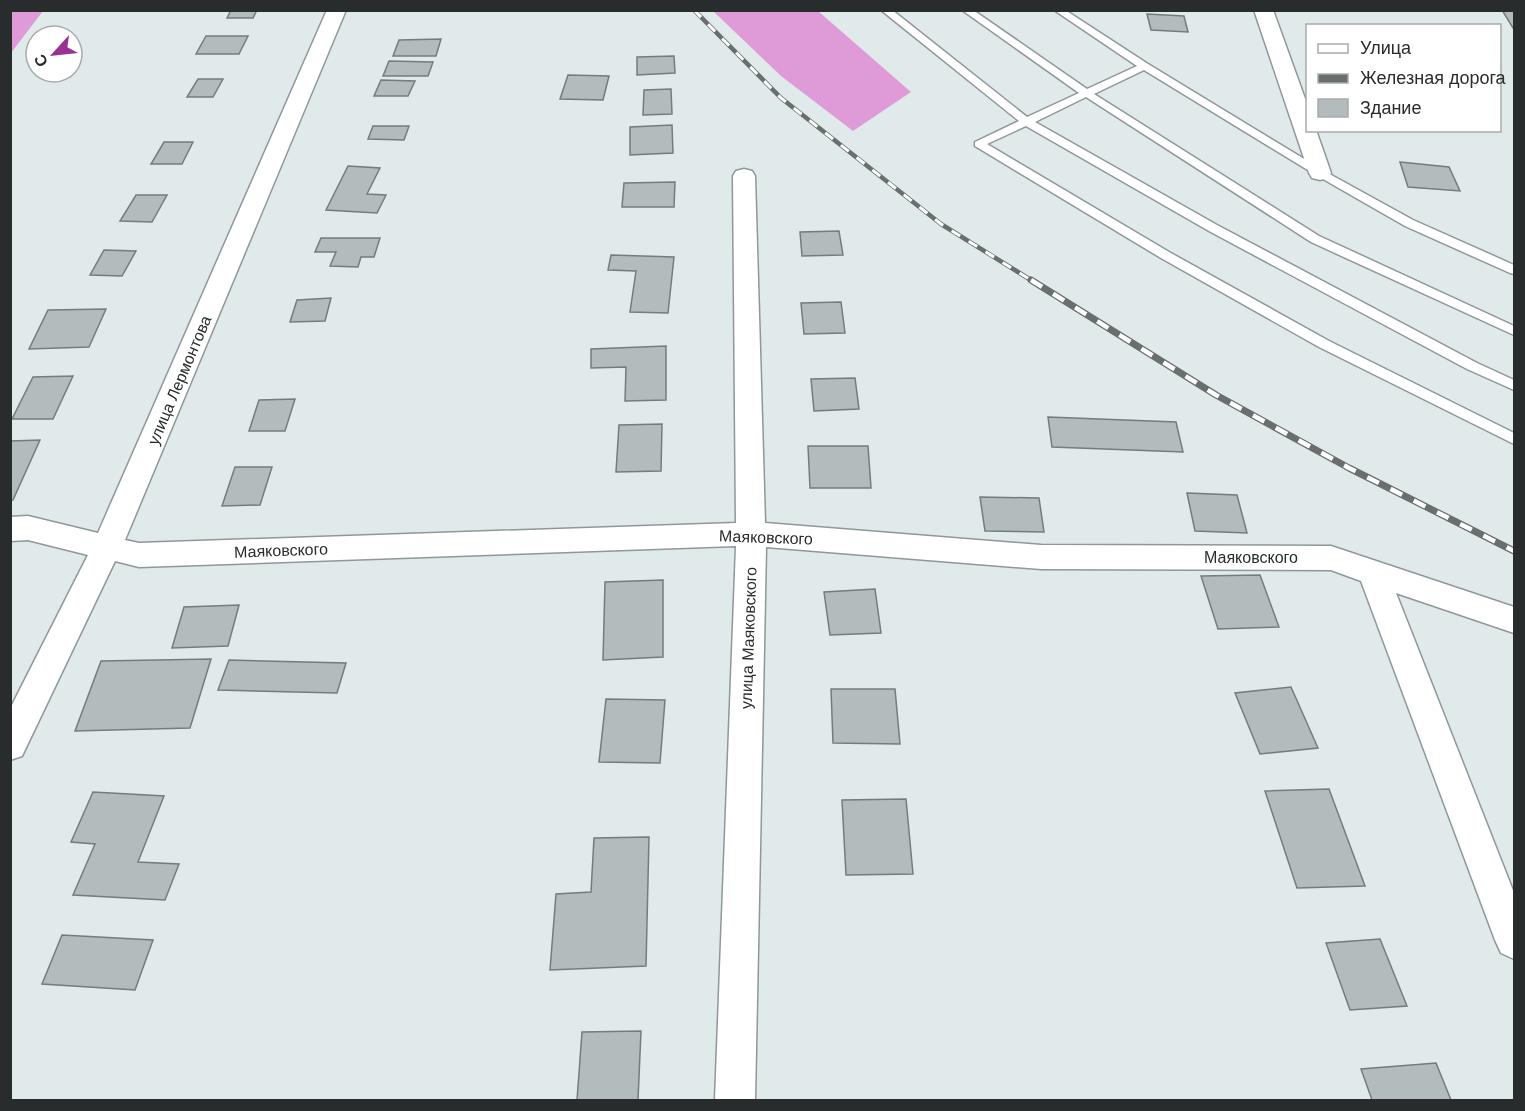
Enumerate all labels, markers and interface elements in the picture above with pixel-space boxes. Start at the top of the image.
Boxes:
north arrow [24,24,84,84]
legend [1306,24,1501,132]
text: Улица [1360,38,1412,58]
text: С [31,51,51,70]
text: Железная дорога [1360,68,1507,88]
text: Здание [1360,98,1421,118]
street label: улица Лермонтова [145,313,214,447]
street label: Маяковского [719,527,813,548]
street label: Маяковского [234,540,328,561]
street label: Маяковского [1204,549,1298,566]
street label: улица Маяковского [738,566,759,709]

